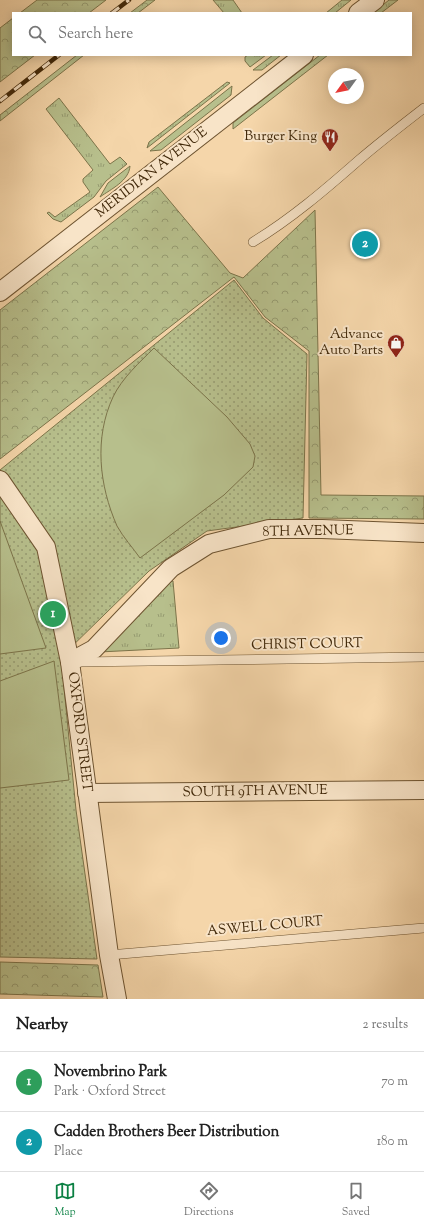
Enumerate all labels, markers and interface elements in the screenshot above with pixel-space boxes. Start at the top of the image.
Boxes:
search box [12,12,412,56]
icon: search [26,23,48,45]
text: Search here [58,24,133,45]
north arrow [328,68,364,104]
street label: MERIDIAN AVENUE [92,123,213,223]
place label: Burger King [244,127,317,147]
restaurant icon: Burger King [320,127,340,152]
pin: 2 [352,229,378,259]
place label: Advance Auto Parts [319,325,383,361]
shop icon: Advance Auto Parts [386,333,406,358]
street label: 8TH AVENUE [262,521,354,543]
pin: 1 [40,599,66,629]
your location [211,628,231,648]
street label: CHRIST COURT [251,634,363,656]
street label: OXFORD STREET [62,671,96,793]
street label: SOUTH 9TH AVENUE [182,781,328,803]
street label: ASWELL COURT [206,912,324,942]
text: Nearby [16,1013,68,1037]
text: 2 results [363,1016,408,1034]
text: Novembrino Park [54,1062,167,1083]
text: 1 [27,1073,31,1091]
text: 70 m [381,1073,408,1091]
text: Park · Oxford Street [54,1083,166,1101]
text: Cadden Brothers Beer Distribution [54,1122,279,1143]
text: 2 [26,1133,32,1151]
text: 180 m [377,1133,408,1151]
text: Place [54,1143,83,1161]
tab: Map [54,1180,76,1220]
tab: Directions [184,1180,234,1220]
tab: Saved [342,1180,370,1220]

